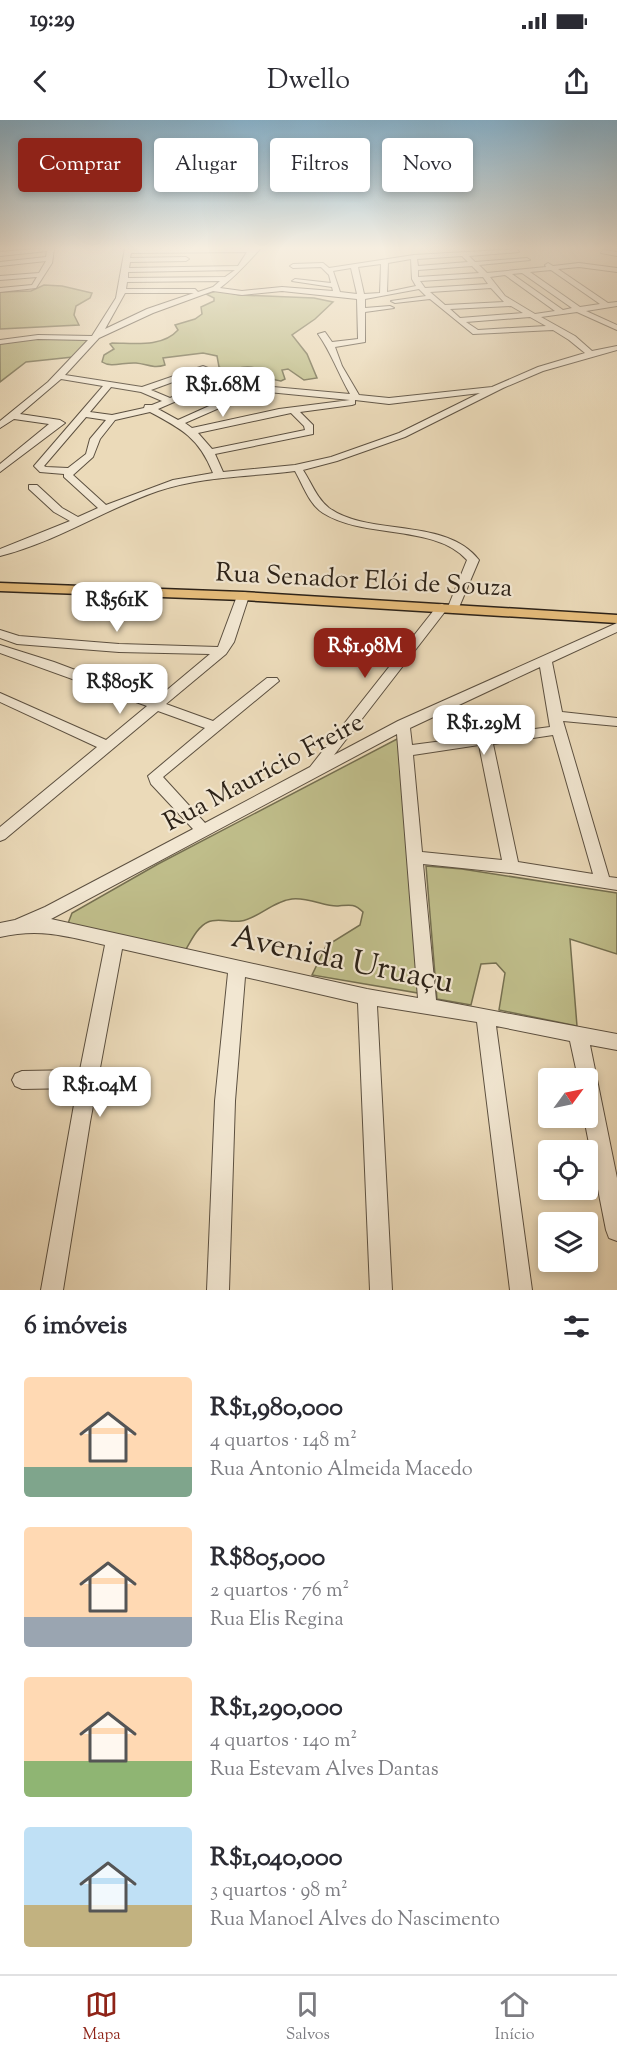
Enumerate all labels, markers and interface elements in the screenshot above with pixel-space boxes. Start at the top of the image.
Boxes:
text: 19:29 [30,5,75,37]
text: Dwello [267,62,350,101]
icon: back [24,65,57,98]
icon: share [560,65,593,98]
chip: Comprar [18,138,142,192]
chip: Alugar [154,138,258,192]
chip: Filtros [270,138,370,192]
chip: Novo [382,138,473,192]
pin: R$1.68M [168,367,278,418]
text: R$1.68M [186,372,260,401]
street label: Rua Senador Elói de Souza [214,555,513,608]
pin: R$561K [68,582,166,633]
text: R$561K [86,587,148,616]
pin: R$1.98M [310,628,420,679]
text: R$1.98M [328,633,402,662]
pin: R$805K [71,664,169,715]
text: R$805K [87,669,153,698]
street label: Rua Maurício Freire [158,705,371,842]
pin: R$1.29M [429,705,539,756]
text: R$1.29M [447,710,521,739]
street label: Avenida Uruaçu [227,915,458,1007]
pin: R$1.04M [45,1067,155,1118]
north arrow [538,1068,598,1128]
map controls [538,1068,598,1272]
text: R$1.04M [63,1072,137,1101]
button: locate [538,1140,598,1200]
button: layers [538,1212,598,1272]
text: 6 imóveis [24,1308,127,1345]
icon: filters [560,1310,593,1343]
text: R$1,980,000 [210,1390,343,1427]
icon: home [72,1401,144,1473]
text: 4 quartos · 148 m² [210,1427,357,1456]
text: Rua Antonio Almeida Macedo [210,1456,473,1485]
text: R$805,000 [210,1540,325,1577]
icon: home [72,1551,144,1623]
text: 2 quartos · 76 m² [210,1577,349,1606]
text: Rua Elis Regina [210,1606,344,1635]
text: R$1,290,000 [210,1690,343,1727]
icon: home [72,1701,144,1773]
text: 4 quartos · 140 m² [210,1727,357,1756]
text: Rua Estevam Alves Dantas [210,1756,439,1785]
text: R$1,040,000 [210,1840,343,1877]
icon: home [72,1851,144,1923]
text: 3 quartos · 98 m² [210,1877,348,1906]
text: Rua Manoel Alves do Nascimento [210,1906,500,1935]
tab: Mapa [83,1988,121,2047]
tab: Salvos [286,1988,330,2047]
tab: Início [495,1988,534,2047]

